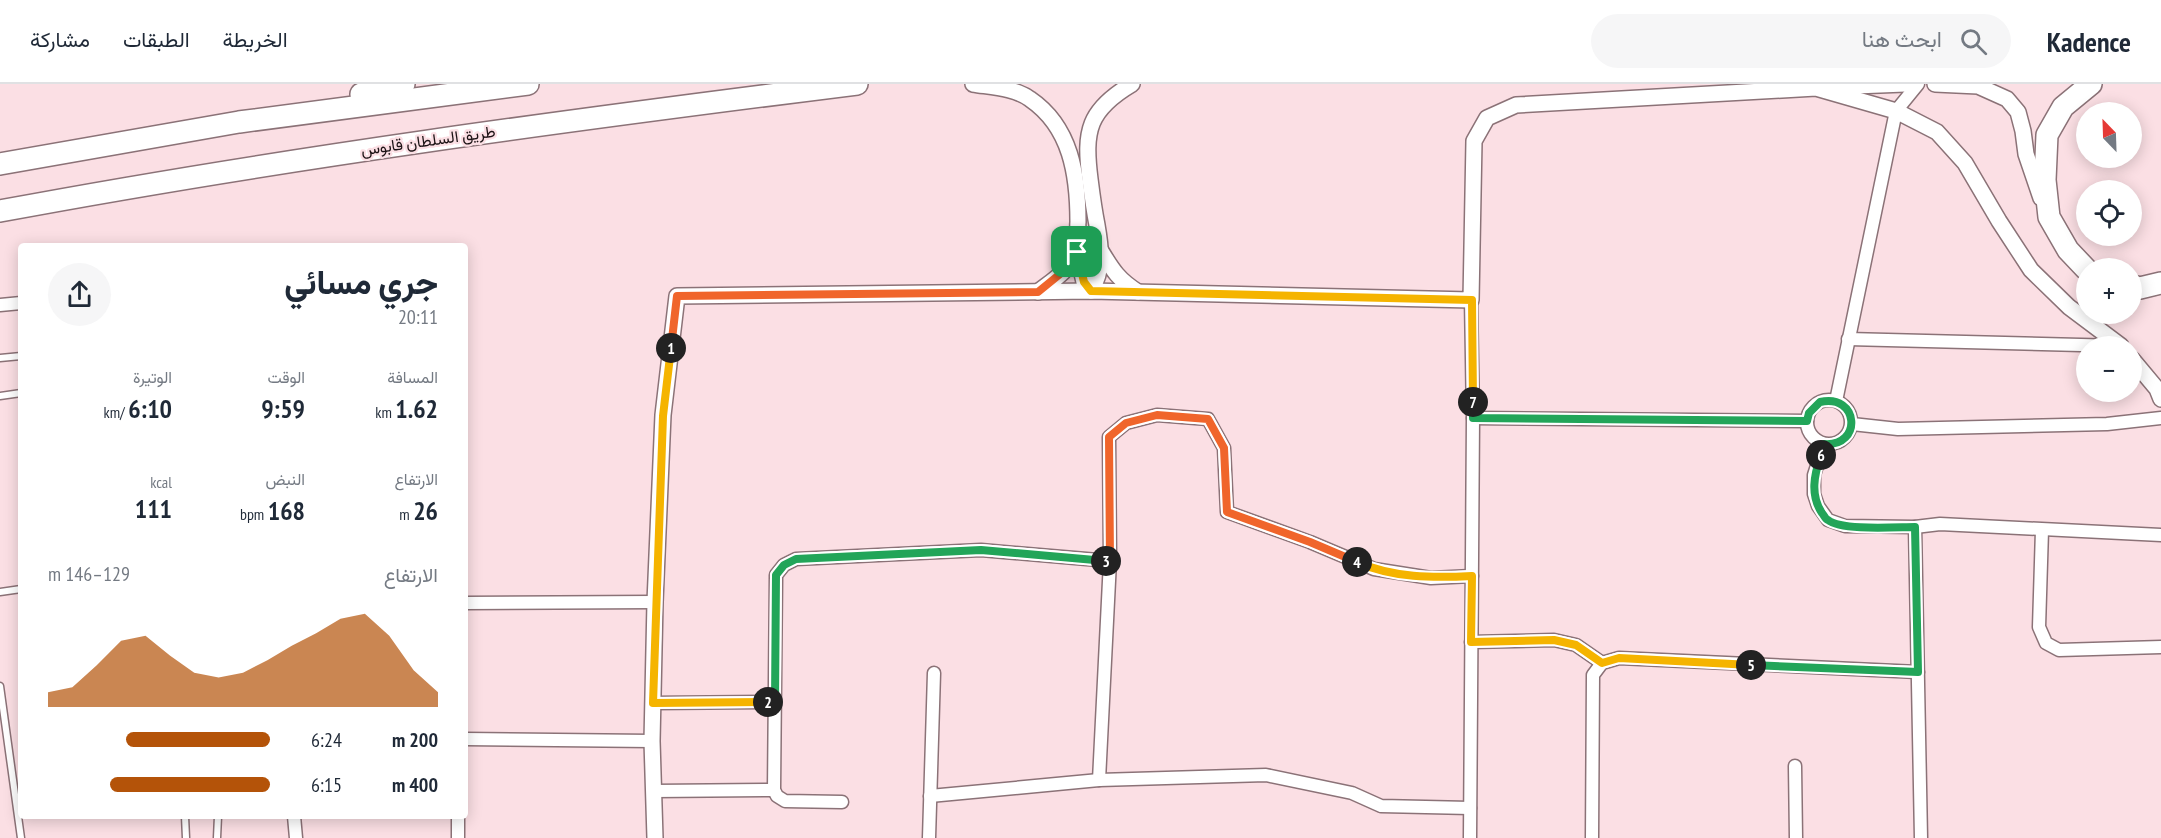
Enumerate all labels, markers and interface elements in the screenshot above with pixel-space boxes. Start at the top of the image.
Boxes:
search box [1591,14,2011,68]
text: Kadence [2047,23,2131,60]
text: ابحث هنا [1862,25,1942,53]
icon: search [1957,25,1990,58]
text: مشاركة [30,26,90,53]
text: الطبقات [123,26,190,53]
text: الخريطة [223,26,288,53]
north arrow [2076,102,2142,168]
map controls [2076,102,2142,402]
street label: طريق السلطان قابوس [359,121,497,160]
button: locate [2076,180,2142,246]
pin [1051,226,1102,277]
icon: arrive [1060,235,1093,268]
button: + [2076,258,2142,324]
text: جري مسائي [284,260,438,303]
button: share [48,263,111,326]
text: 20:11 [398,304,438,330]
pin: 1 [656,333,686,363]
button: − [2076,336,2142,402]
text: 1 [667,338,675,358]
text: الوتيرة [133,367,172,387]
text: الوقت [267,367,305,387]
text: المسافة [387,367,438,387]
pin: 7 [1458,387,1488,417]
text: 6:10 [128,392,172,425]
text: 9:59 [261,392,305,425]
text: 1.62 [395,392,438,425]
text: 7 [1469,392,1477,412]
text: /km [103,402,128,422]
text: km [375,402,395,422]
pin: 6 [1806,440,1836,470]
text: 6 [1817,445,1825,465]
text: النبض [265,469,305,489]
text: الارتفاع [395,469,438,489]
text: kcal [150,472,172,492]
text: 111 [135,492,172,525]
text: 168 [268,494,305,527]
text: 26 [413,494,438,527]
text: bpm [240,504,268,524]
text: m [399,504,413,524]
pin: 3 [1091,546,1121,576]
pin: 4 [1342,547,1372,577]
text: 3 [1102,551,1110,571]
text: 4 [1353,552,1361,572]
text: 129–146 m [48,561,130,587]
text: الارتفاع [384,562,438,588]
pin: 5 [1736,650,1766,680]
text: 5 [1747,655,1755,675]
pin: 2 [753,687,783,717]
text: 2 [764,692,772,712]
text: 6:24 [311,727,342,753]
text: 200 m [392,727,438,753]
text: 6:15 [311,772,342,798]
text: 400 m [392,772,438,798]

